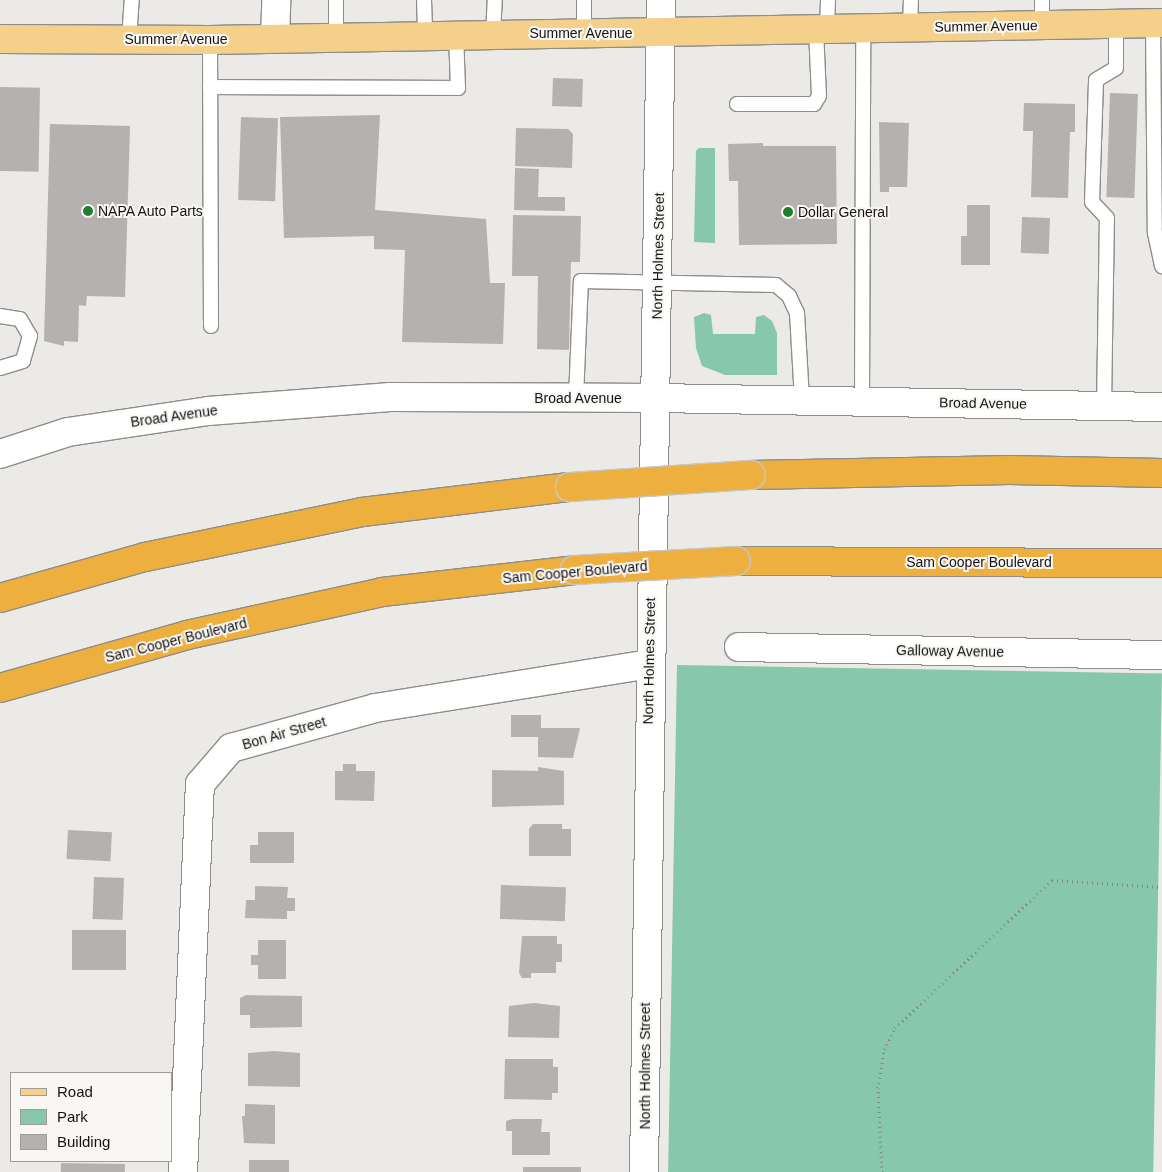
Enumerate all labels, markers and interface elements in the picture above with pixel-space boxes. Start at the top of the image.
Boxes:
street label: Summer Avenue [934,17,1038,35]
street label: Summer Avenue [529,25,633,41]
street label: Summer Avenue [124,31,228,47]
street label: North Holmes Street [648,192,668,320]
place label: NAPA Auto Parts [98,203,204,219]
place label: Dollar General [798,204,888,220]
marker: NAPA Auto Parts [82,205,94,217]
marker: Dollar General [782,206,794,218]
street label: Broad Avenue [534,390,622,406]
street label: Broad Avenue [939,394,1027,412]
street label: Broad Avenue [129,402,219,430]
street label: Sam Cooper Boulevard [906,554,1052,570]
street label: Sam Cooper Boulevard [502,557,648,587]
street label: North Holmes Street [639,597,659,725]
street label: Sam Cooper Boulevard [103,614,249,666]
street label: Galloway Avenue [896,642,1004,660]
street label: Bon Air Street [240,713,328,753]
street label: North Holmes Street [637,1003,653,1129]
legend [10,1072,172,1162]
text: Road [57,1083,93,1100]
text: Park [57,1108,88,1125]
text: Building [57,1133,110,1150]

